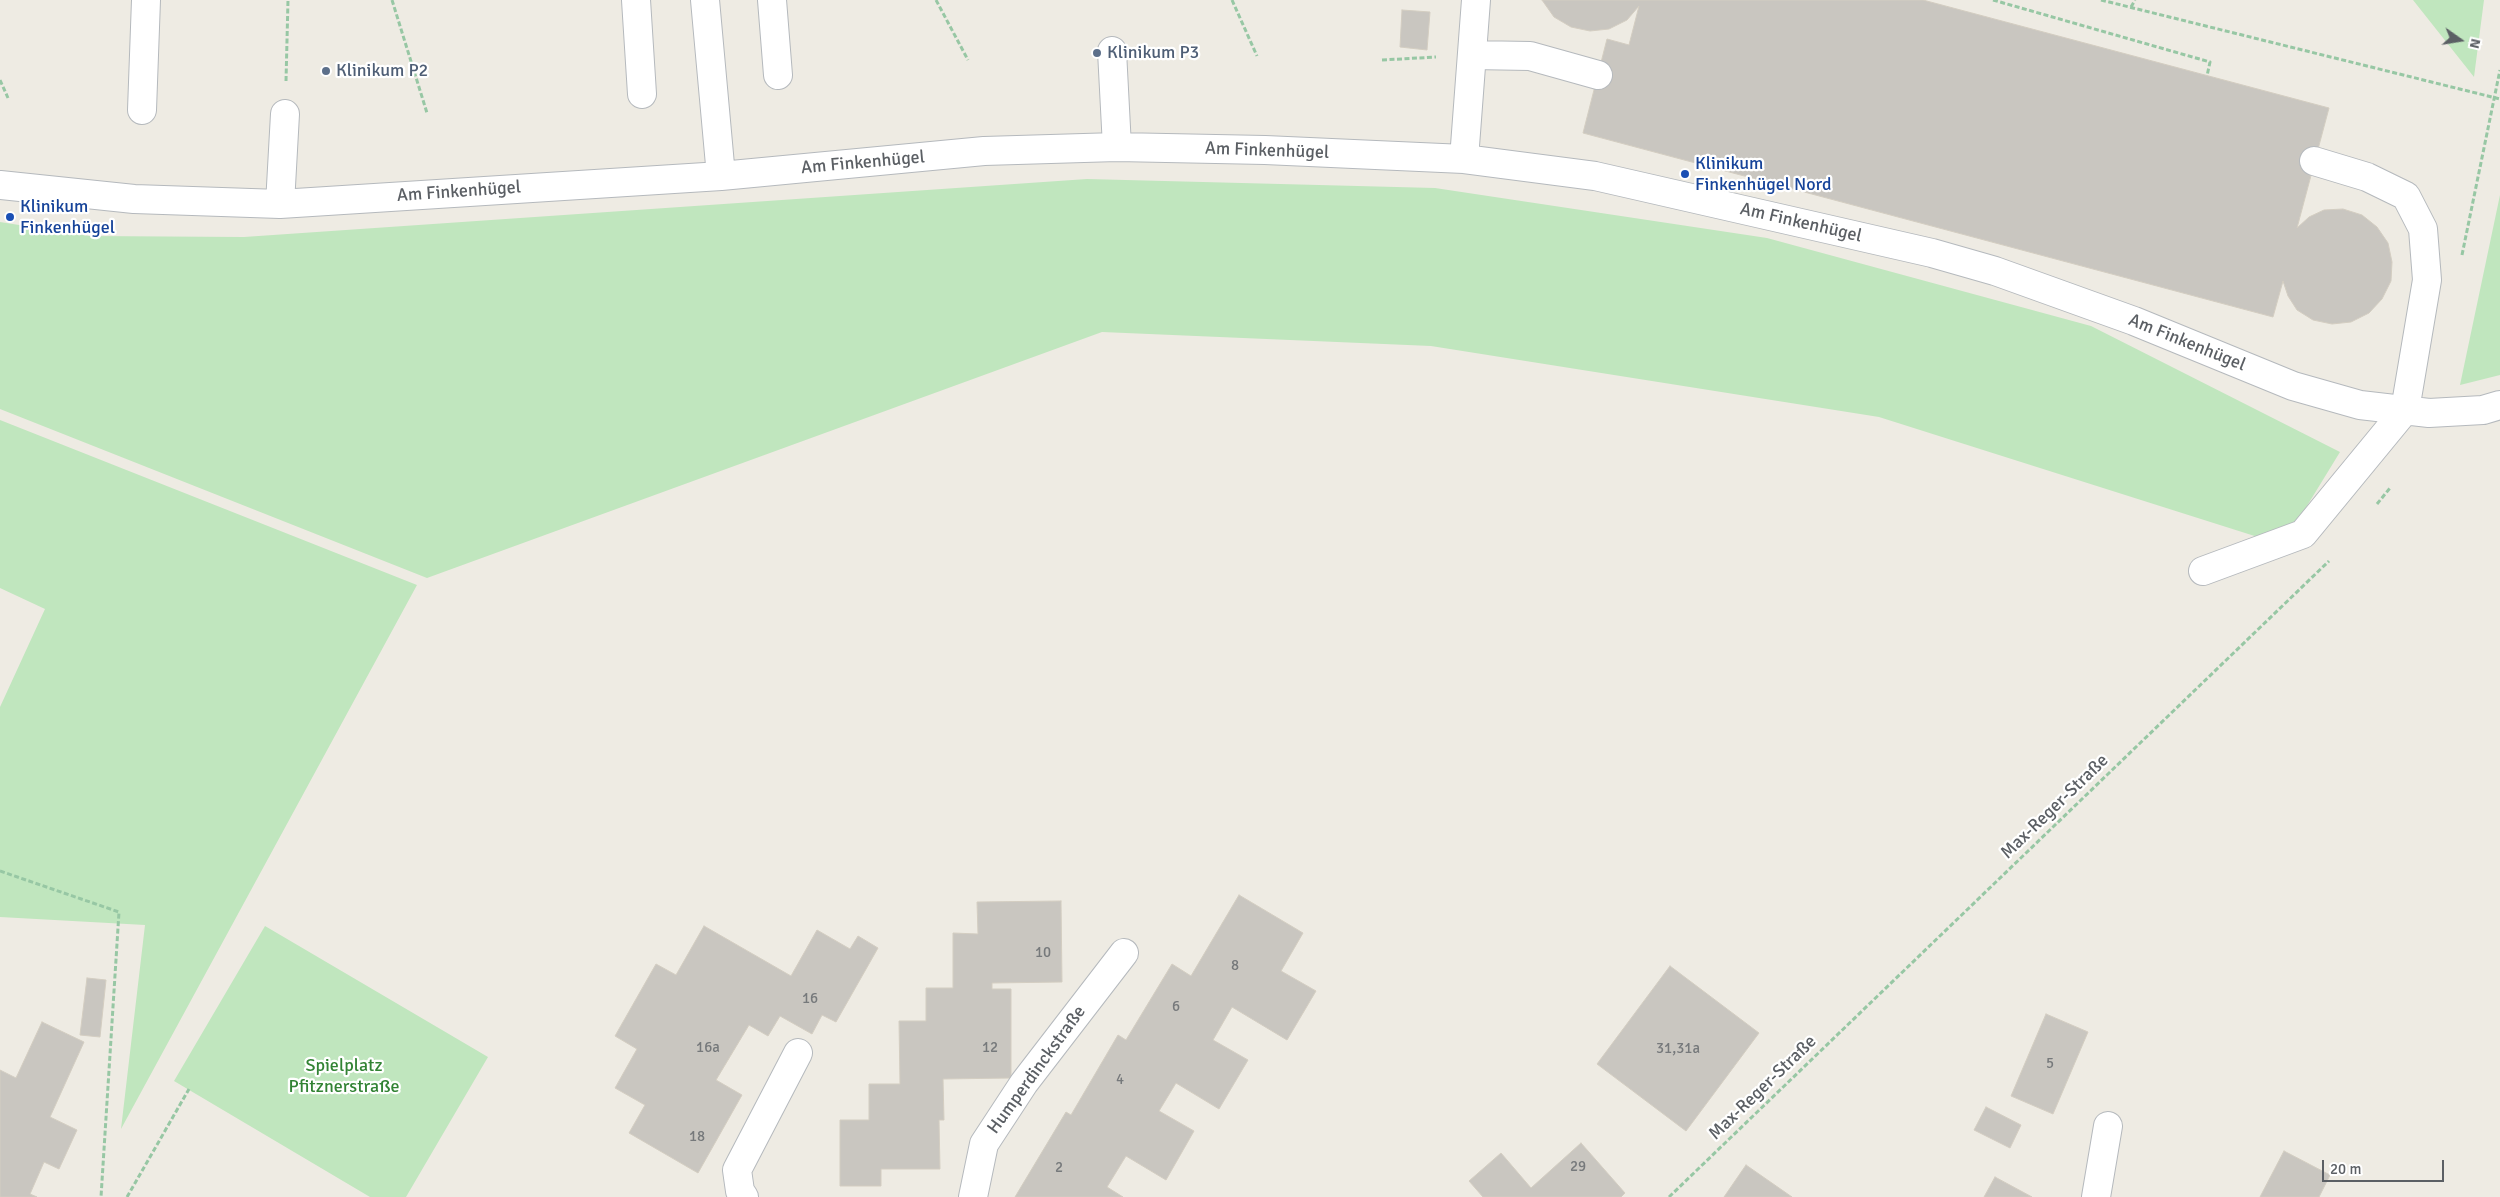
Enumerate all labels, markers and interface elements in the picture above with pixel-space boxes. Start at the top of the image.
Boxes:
north arrow [2435,15,2485,65]
text: N [2466,37,2484,50]
place label: Klinikum P3 [1107,42,1199,64]
marker: Klinikum P3 [1091,47,1103,59]
place label: Klinikum P2 [336,60,428,82]
marker: Klinikum P2 [320,65,332,77]
street label: Am Finkenhügel [1204,138,1330,164]
street label: Am Finkenhügel [800,147,926,179]
place label: Klinikum Finkenhügel Nord [1695,153,1832,195]
marker: Klinikum Finkenhügel Nord [1679,168,1691,180]
street label: Am Finkenhügel [396,177,522,207]
place label: Klinikum Finkenhügel [20,196,115,238]
street label: Am Finkenhügel [1738,198,1864,248]
marker: Klinikum Finkenhügel [4,211,16,223]
street label: Am Finkenhügel [2125,310,2249,376]
street label: Max-Reger-Straße [1997,750,2113,864]
house number: 10 [1035,944,1051,962]
house number: 8 [1231,957,1239,975]
house number: 16 [802,990,818,1008]
house number: 6 [1172,998,1180,1016]
street label: Humperdinckstraße [983,1002,1091,1138]
street label: Max-Reger-Straße [1705,1031,1821,1145]
house number: 16a [696,1039,720,1057]
house number: 12 [982,1039,998,1057]
house number: 31,31a [1656,1040,1700,1058]
park label: Spielplatz Pfitznerstraße [289,1055,399,1098]
house number: 5 [2046,1055,2054,1073]
house number: 4 [1116,1071,1124,1089]
house number: 18 [689,1128,705,1146]
scale bar [2325,1150,2448,1182]
house number: 29 [1570,1158,1586,1176]
house number: 2 [1055,1159,1063,1177]
text: 20 m [2330,1160,2361,1178]

